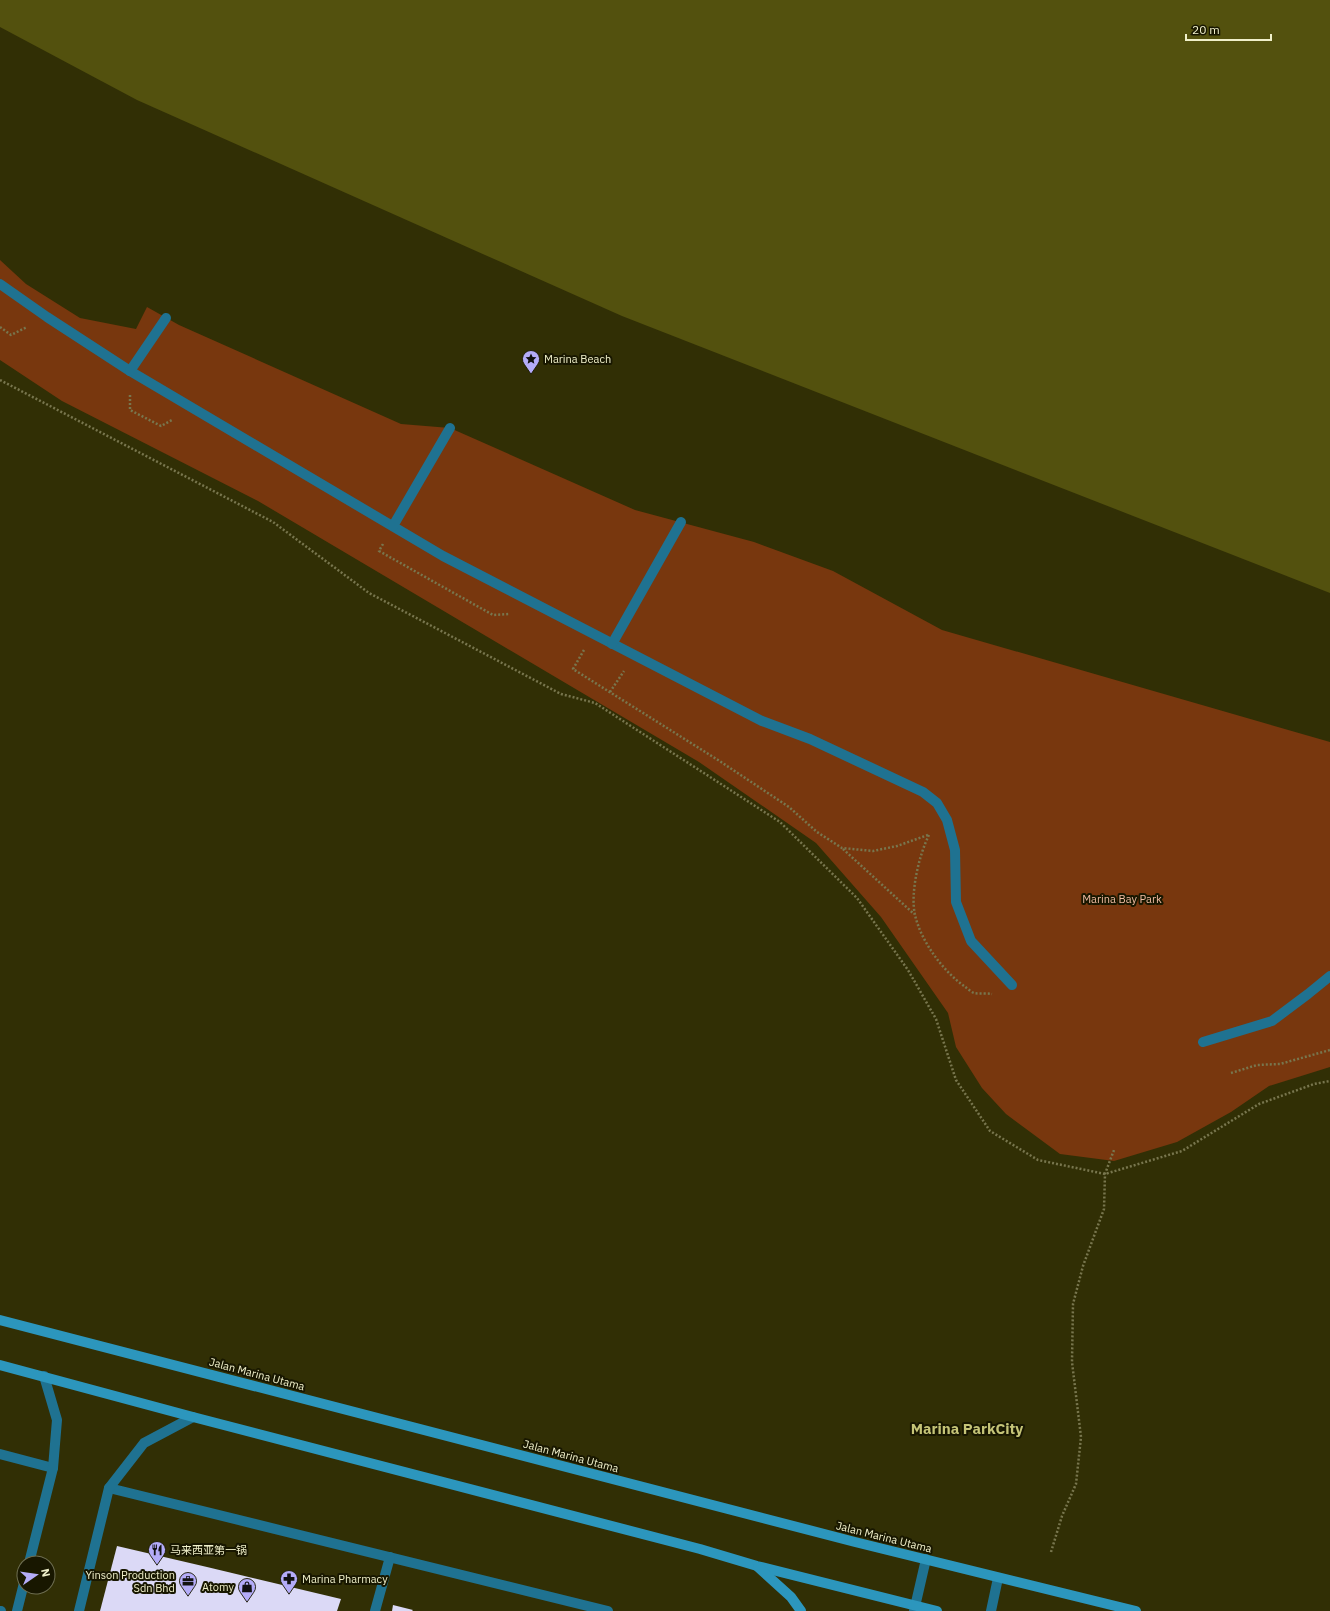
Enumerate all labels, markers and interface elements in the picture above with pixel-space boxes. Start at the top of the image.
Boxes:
scale bar [1186,16,1271,42]
text: 20 m [1192,22,1220,37]
place icon: Marina Beach [521,349,541,374]
place label: Marina Beach [544,352,611,366]
park label: Marina Bay Park [1082,892,1162,906]
street label: Jalan Marina Utama [208,1355,306,1393]
district label: Marina ParkCity [911,1419,1023,1438]
street label: Jalan Marina Utama [522,1437,620,1475]
street label: Jalan Marina Utama [835,1518,933,1556]
restaurant icon: 马来西亚第一锅 [147,1540,167,1565]
place label: 马来西亚第一锅 [170,1543,247,1557]
north arrow [16,1555,56,1595]
text: N [38,1567,53,1578]
place label: Yinson Production Sdn Bhd [85,1568,175,1595]
pharmacy icon: Marina Pharmacy [279,1569,299,1594]
office icon: Yinson Production Sdn Bhd [178,1571,198,1596]
place label: Marina Pharmacy [302,1572,388,1586]
shop icon: Atomy [237,1577,257,1602]
place label: Atomy [202,1580,234,1594]

